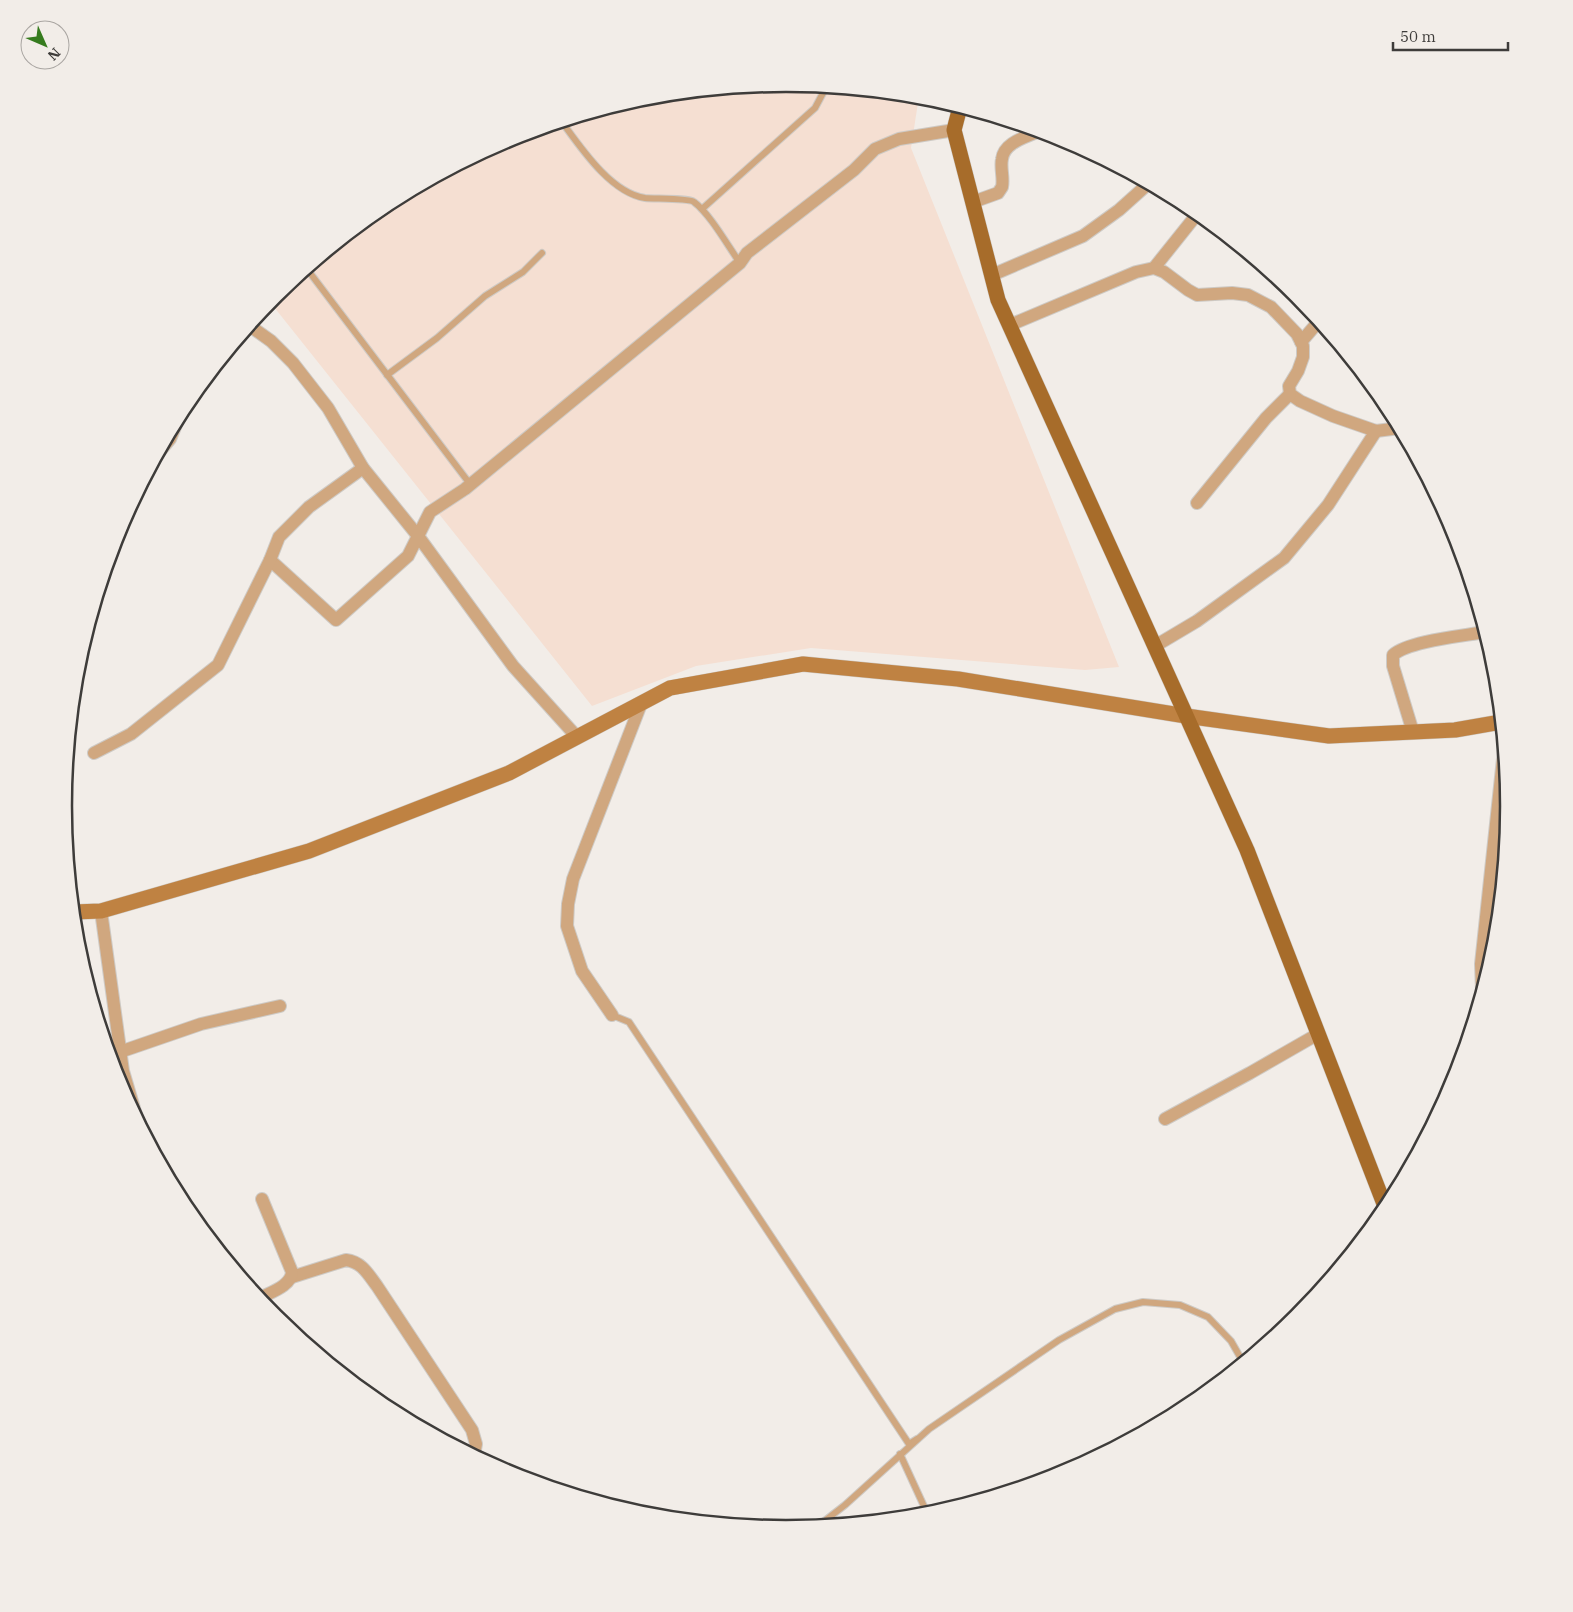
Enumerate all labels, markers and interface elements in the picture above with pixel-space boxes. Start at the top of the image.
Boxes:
north arrow [20,20,70,70]
scale bar [1393,20,1508,52]
text: 50 m [1400,27,1436,46]
text: N [44,44,64,64]

